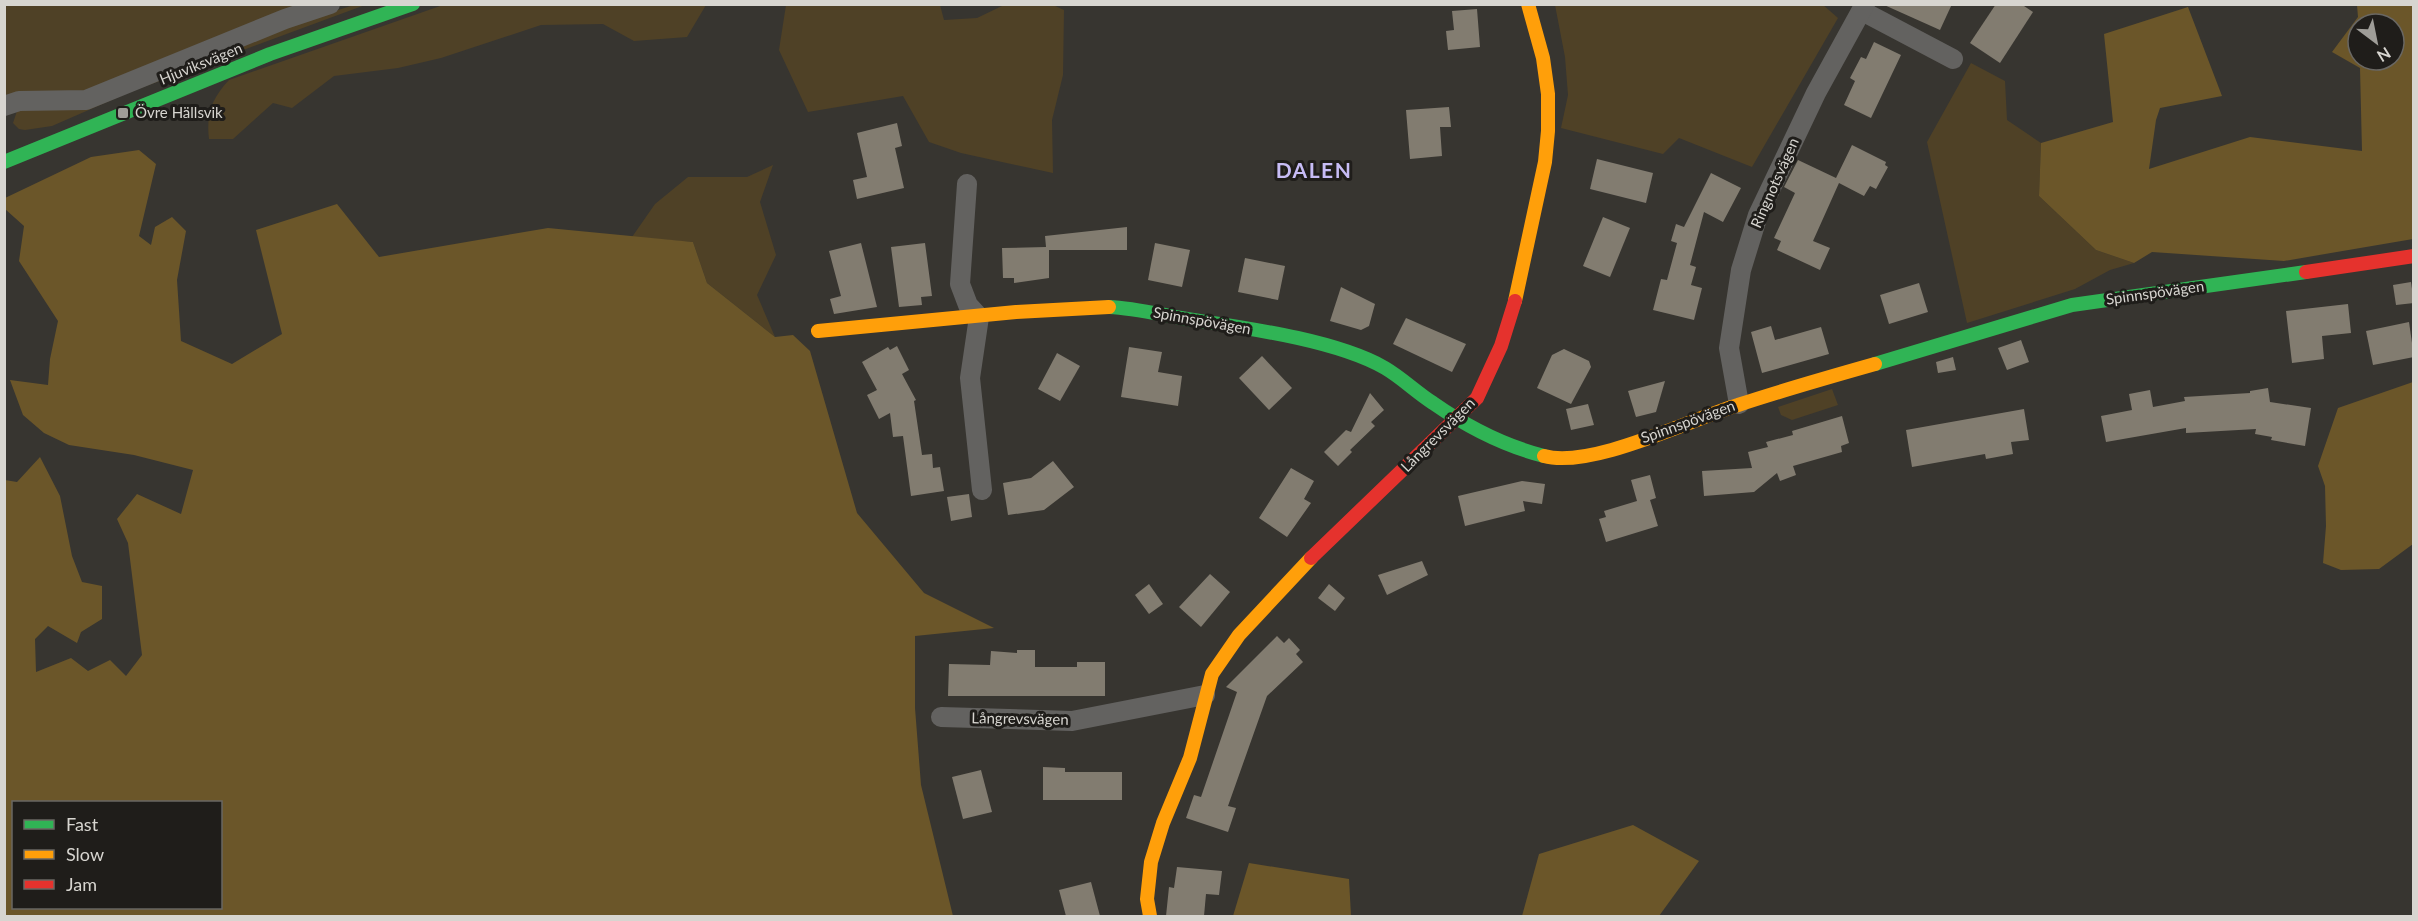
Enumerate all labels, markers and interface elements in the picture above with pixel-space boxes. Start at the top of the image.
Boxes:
north arrow [2346,12,2406,72]
street label: Hjuviksvägen [157,38,245,88]
text: N [2374,44,2394,66]
place label: Övre Hällsvik [135,103,223,121]
marker: Övre Hällsvik [116,106,130,120]
street label: Ringnotsvägen [1746,135,1802,230]
district label: DALEN [1276,157,1352,182]
street label: Spinnspövägen [2105,276,2205,308]
street label: Spinnspövägen [1152,303,1252,337]
street label: Långrevsvägen [1397,394,1478,475]
street label: Spinnspövägen [1638,396,1737,446]
street label: Långrevsvägen [971,708,1069,728]
legend [12,801,222,909]
text: Fast [66,813,99,835]
text: Slow [66,843,104,865]
text: Jam [66,873,97,895]

